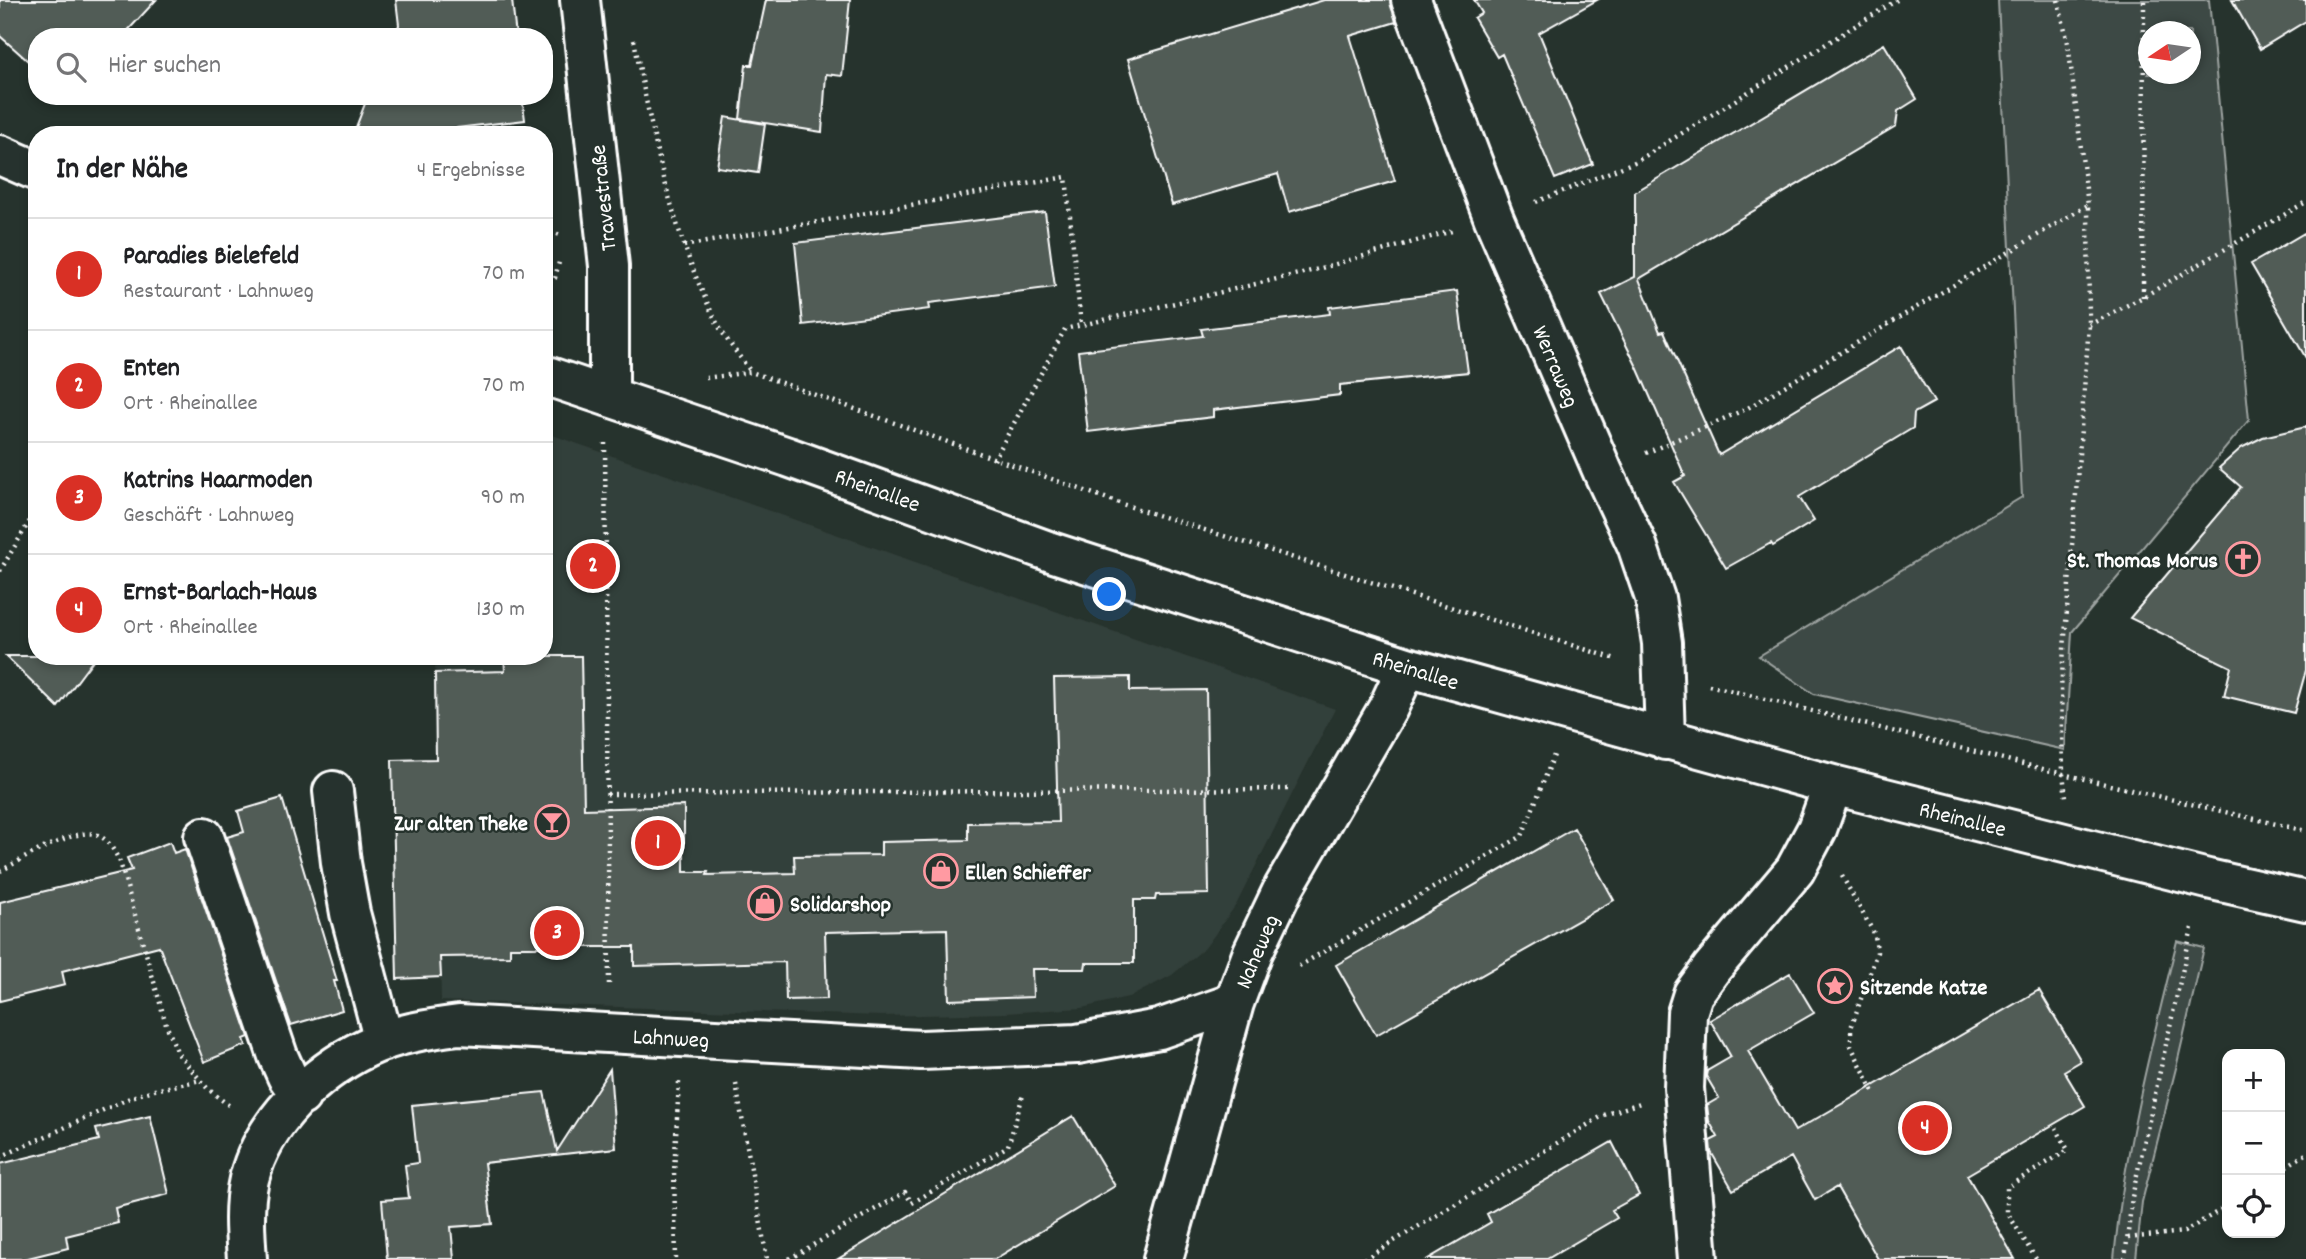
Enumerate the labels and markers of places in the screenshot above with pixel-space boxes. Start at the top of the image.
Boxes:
pin: 2 [570,540,616,592]
church icon: St. Thomas Morus [2224,540,2262,578]
place label: St. Thomas Morus [2067,546,2218,579]
bar icon: Zur alten Theke [533,803,571,841]
place label: Zur alten Theke [394,809,528,842]
pin: 1 [635,817,681,869]
shop icon: Ellen Schieffer [922,852,960,890]
place label: Ellen Schieffer [965,858,1091,891]
shop icon: Solidarshop [746,884,784,922]
place label: Solidarshop [790,890,892,923]
pin: 3 [534,907,580,959]
place icon: Sitzende Katze [1816,967,1854,1005]
place label: Sitzende Katze [1860,973,1987,1006]
pin: 4 [1902,1102,1948,1154]

